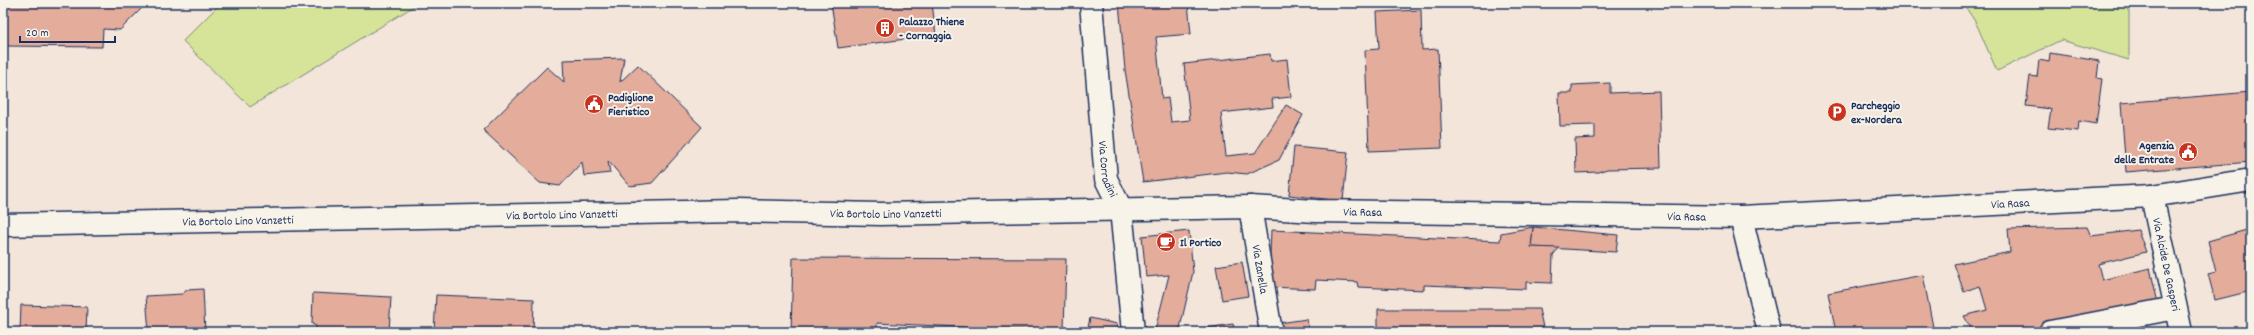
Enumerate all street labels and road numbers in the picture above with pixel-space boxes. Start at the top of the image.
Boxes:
street label: Via Corradini [1093,140,1121,201]
street label: Via Rasa [1991,195,2030,214]
street label: Via Rasa [1343,204,1382,222]
street label: Via Bortolo Lino Vanzetti [506,206,618,225]
street label: Via Bortolo Lino Vanzetti [830,206,942,224]
street label: Via Rasa [1667,209,1706,227]
street label: Via Bortolo Lino Vanzetti [182,212,294,232]
street label: Via Alcide De Gasperi [2147,217,2183,313]
street label: Via Zanella [1246,244,1272,296]

